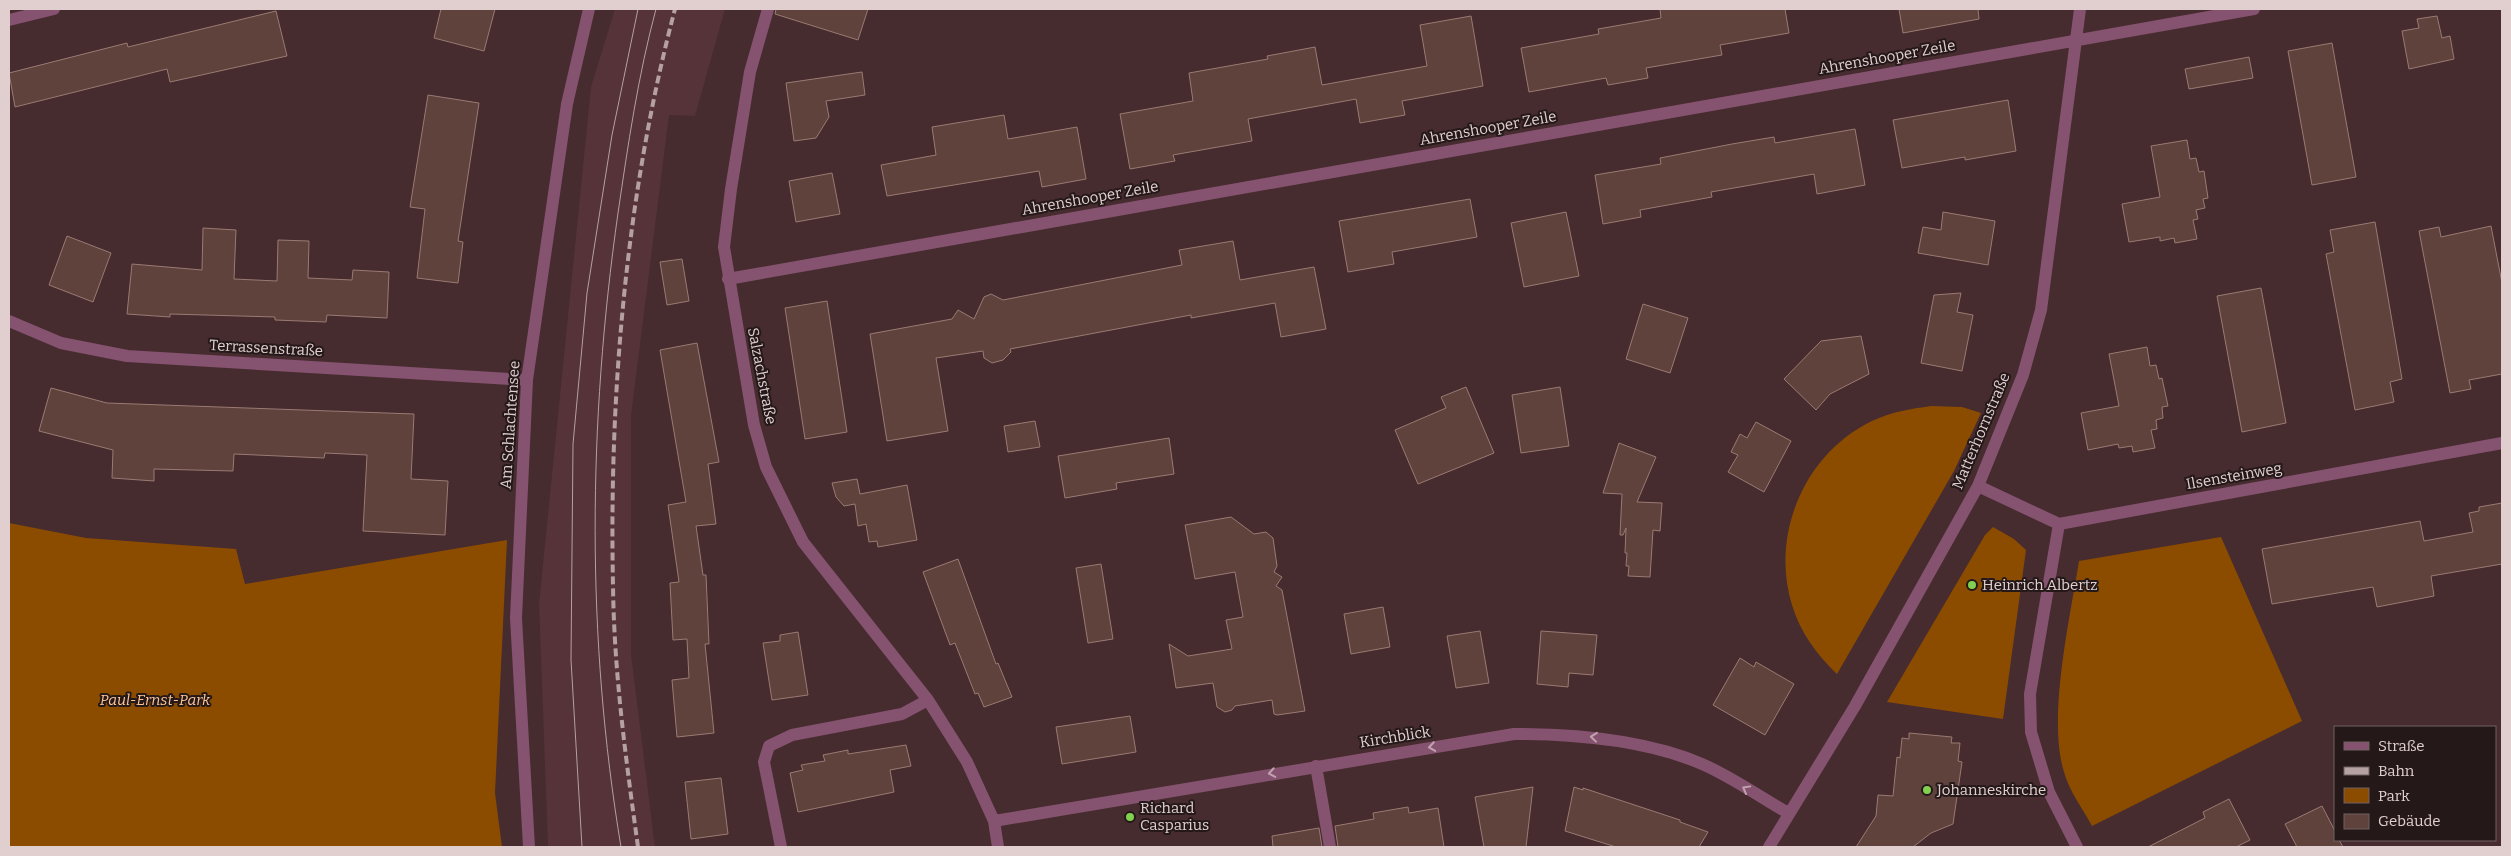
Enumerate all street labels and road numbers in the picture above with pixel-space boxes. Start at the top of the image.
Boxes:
street label: Ahrenshooper Zeile [1817,36,1957,78]
street label: Ahrenshooper Zeile [1418,107,1558,149]
street label: Ahrenshooper Zeile [1020,177,1160,219]
street label: Salzachstraße [744,326,780,426]
street label: Terrassenstraße [209,336,323,360]
street label: Am Schlachtensee [497,360,523,490]
street label: Matterhornstraße [1948,370,2014,492]
street label: Ilsensteinweg [2185,459,2283,493]
street label: Kirchblick [1358,722,1432,751]

